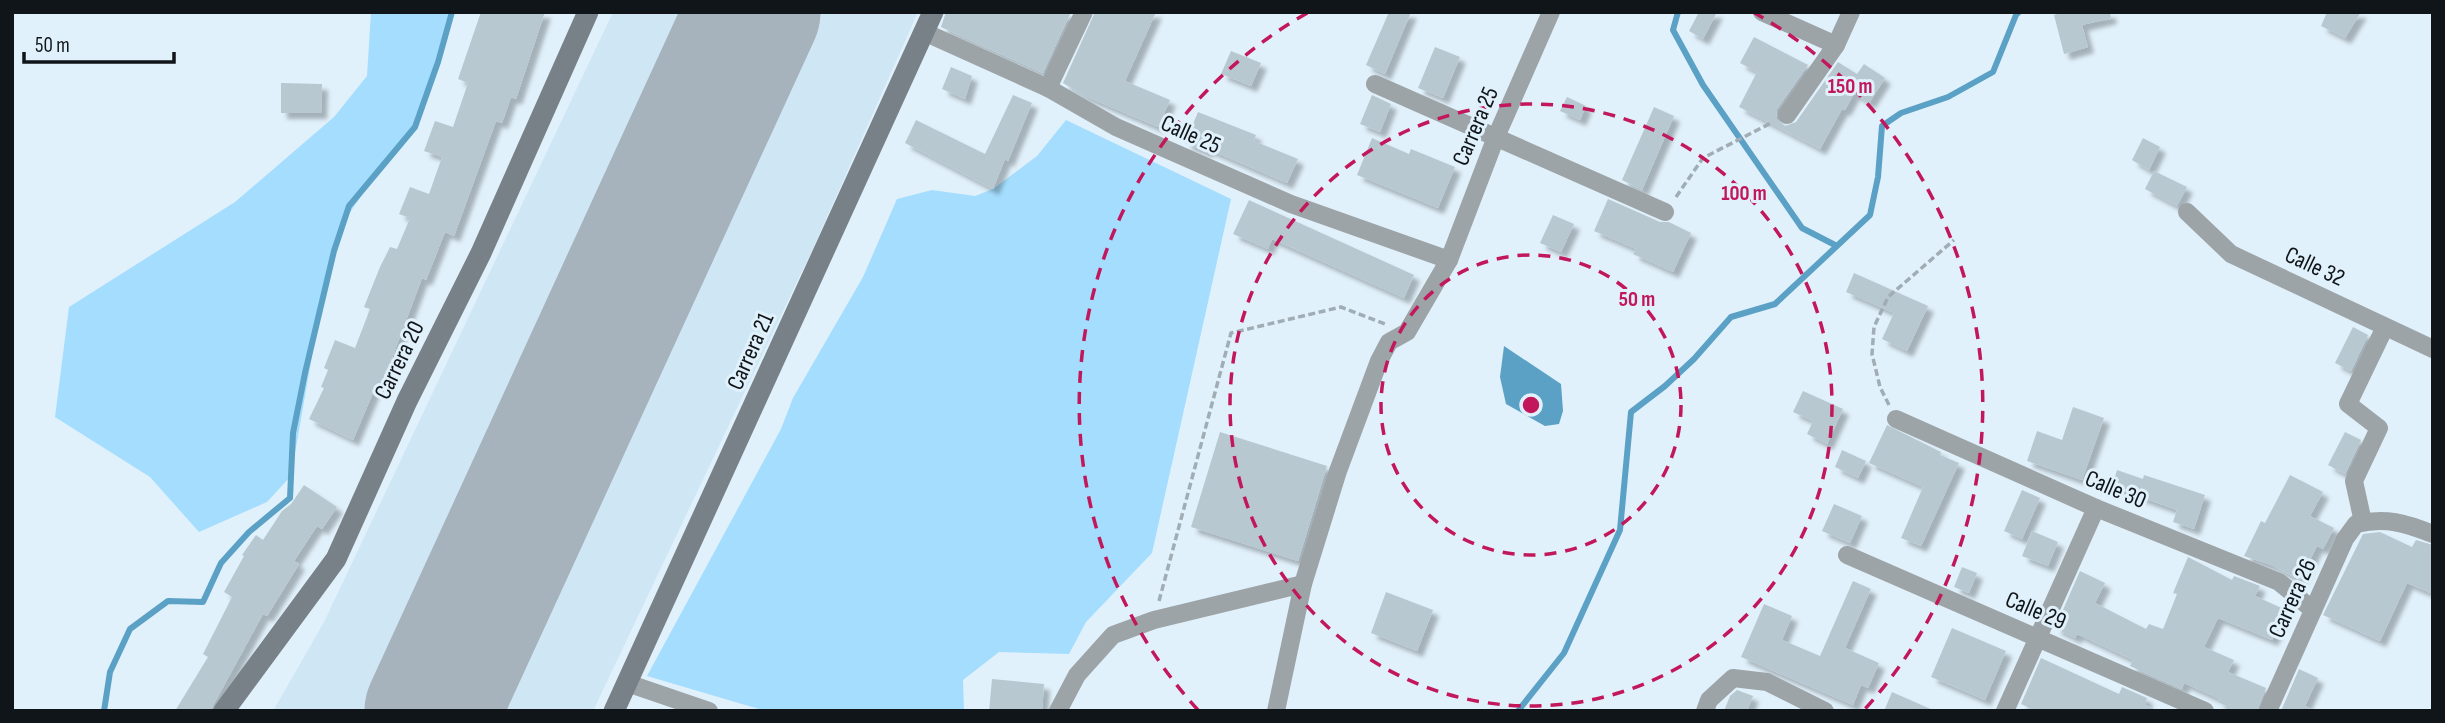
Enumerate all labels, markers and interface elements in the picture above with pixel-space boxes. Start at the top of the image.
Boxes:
scale bar [24,21,175,65]
text: 50 m [35,33,70,58]
text: 150 m [1828,74,1872,99]
street label: Carrera 25 [1446,83,1505,170]
street label: Calle 25 [1156,109,1225,160]
text: 100 m [1721,181,1767,206]
street label: Calle 32 [2280,240,2349,293]
text: 50 m [1619,287,1655,312]
street label: Carrera 21 [721,308,781,394]
street label: Carrera 20 [368,316,431,404]
centre of rings [1519,393,1543,417]
street label: Calle 30 [2081,464,2151,515]
street label: Carrera 26 [2262,554,2323,642]
street label: Calle 29 [2001,585,2071,636]

